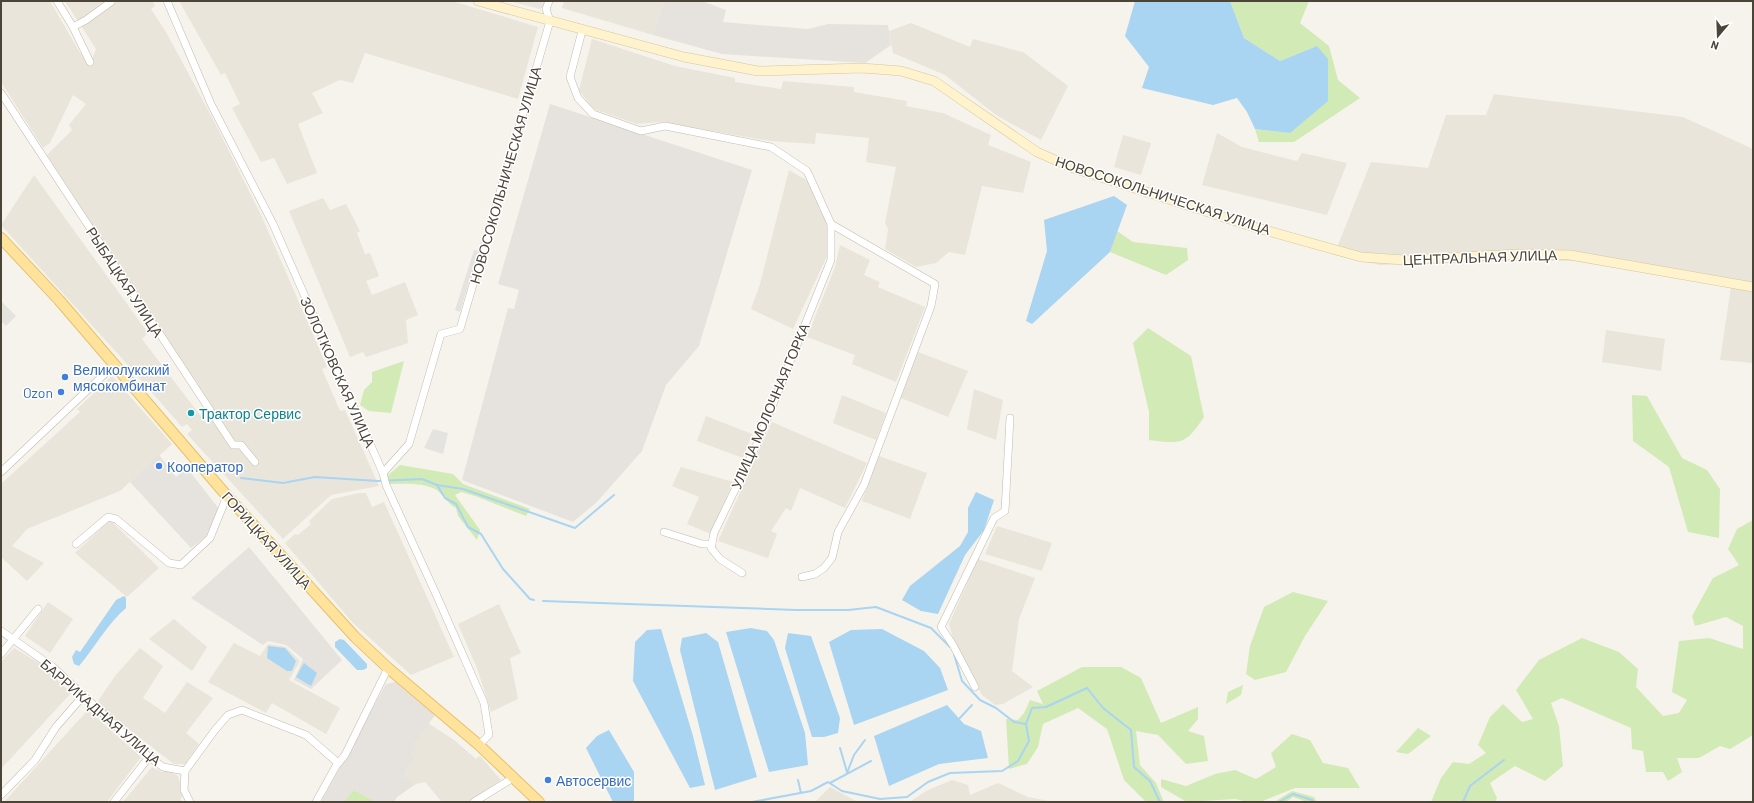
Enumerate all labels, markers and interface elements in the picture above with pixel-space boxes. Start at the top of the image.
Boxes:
north arrow [1698,16,1738,56]
text: N [1709,39,1720,53]
street label: НОВОСОКОЛЬНИЧЕСКАЯ УЛИЦА [466,64,544,286]
street label: НОВОСОКОЛЬНИЧЕСКАЯ УЛИЦА [1053,152,1273,238]
street label: РЫБАЦКАЯ УЛИЦА [83,224,167,341]
street label: ЦЕНТРАЛЬНАЯ УЛИЦА [1402,246,1558,268]
street label: ЗОЛОТКОВСКАЯ УЛИЦА [297,294,379,451]
street label: УЛИЦА МОЛОЧНАЯ ГОРКА [727,320,813,491]
place label: Великолукский мясокомбинат [73,361,170,394]
marker: Великолукский мясокомбинат [60,372,70,382]
place label: Ozon [23,384,53,401]
marker: Ozon [56,387,66,397]
place label: Трактор Сервис [199,405,301,422]
marker: Трактор Сервис [186,408,196,418]
place label: Кооператор [167,458,243,475]
marker: Кооператор [154,461,164,471]
street label: ГОРИЦКАЯ УЛИЦА [219,488,316,593]
street label: БАРРИКАДНАЯ УЛИЦА [37,655,165,769]
place label: Автосервис [556,772,631,789]
marker: Автосервис [543,775,553,785]

